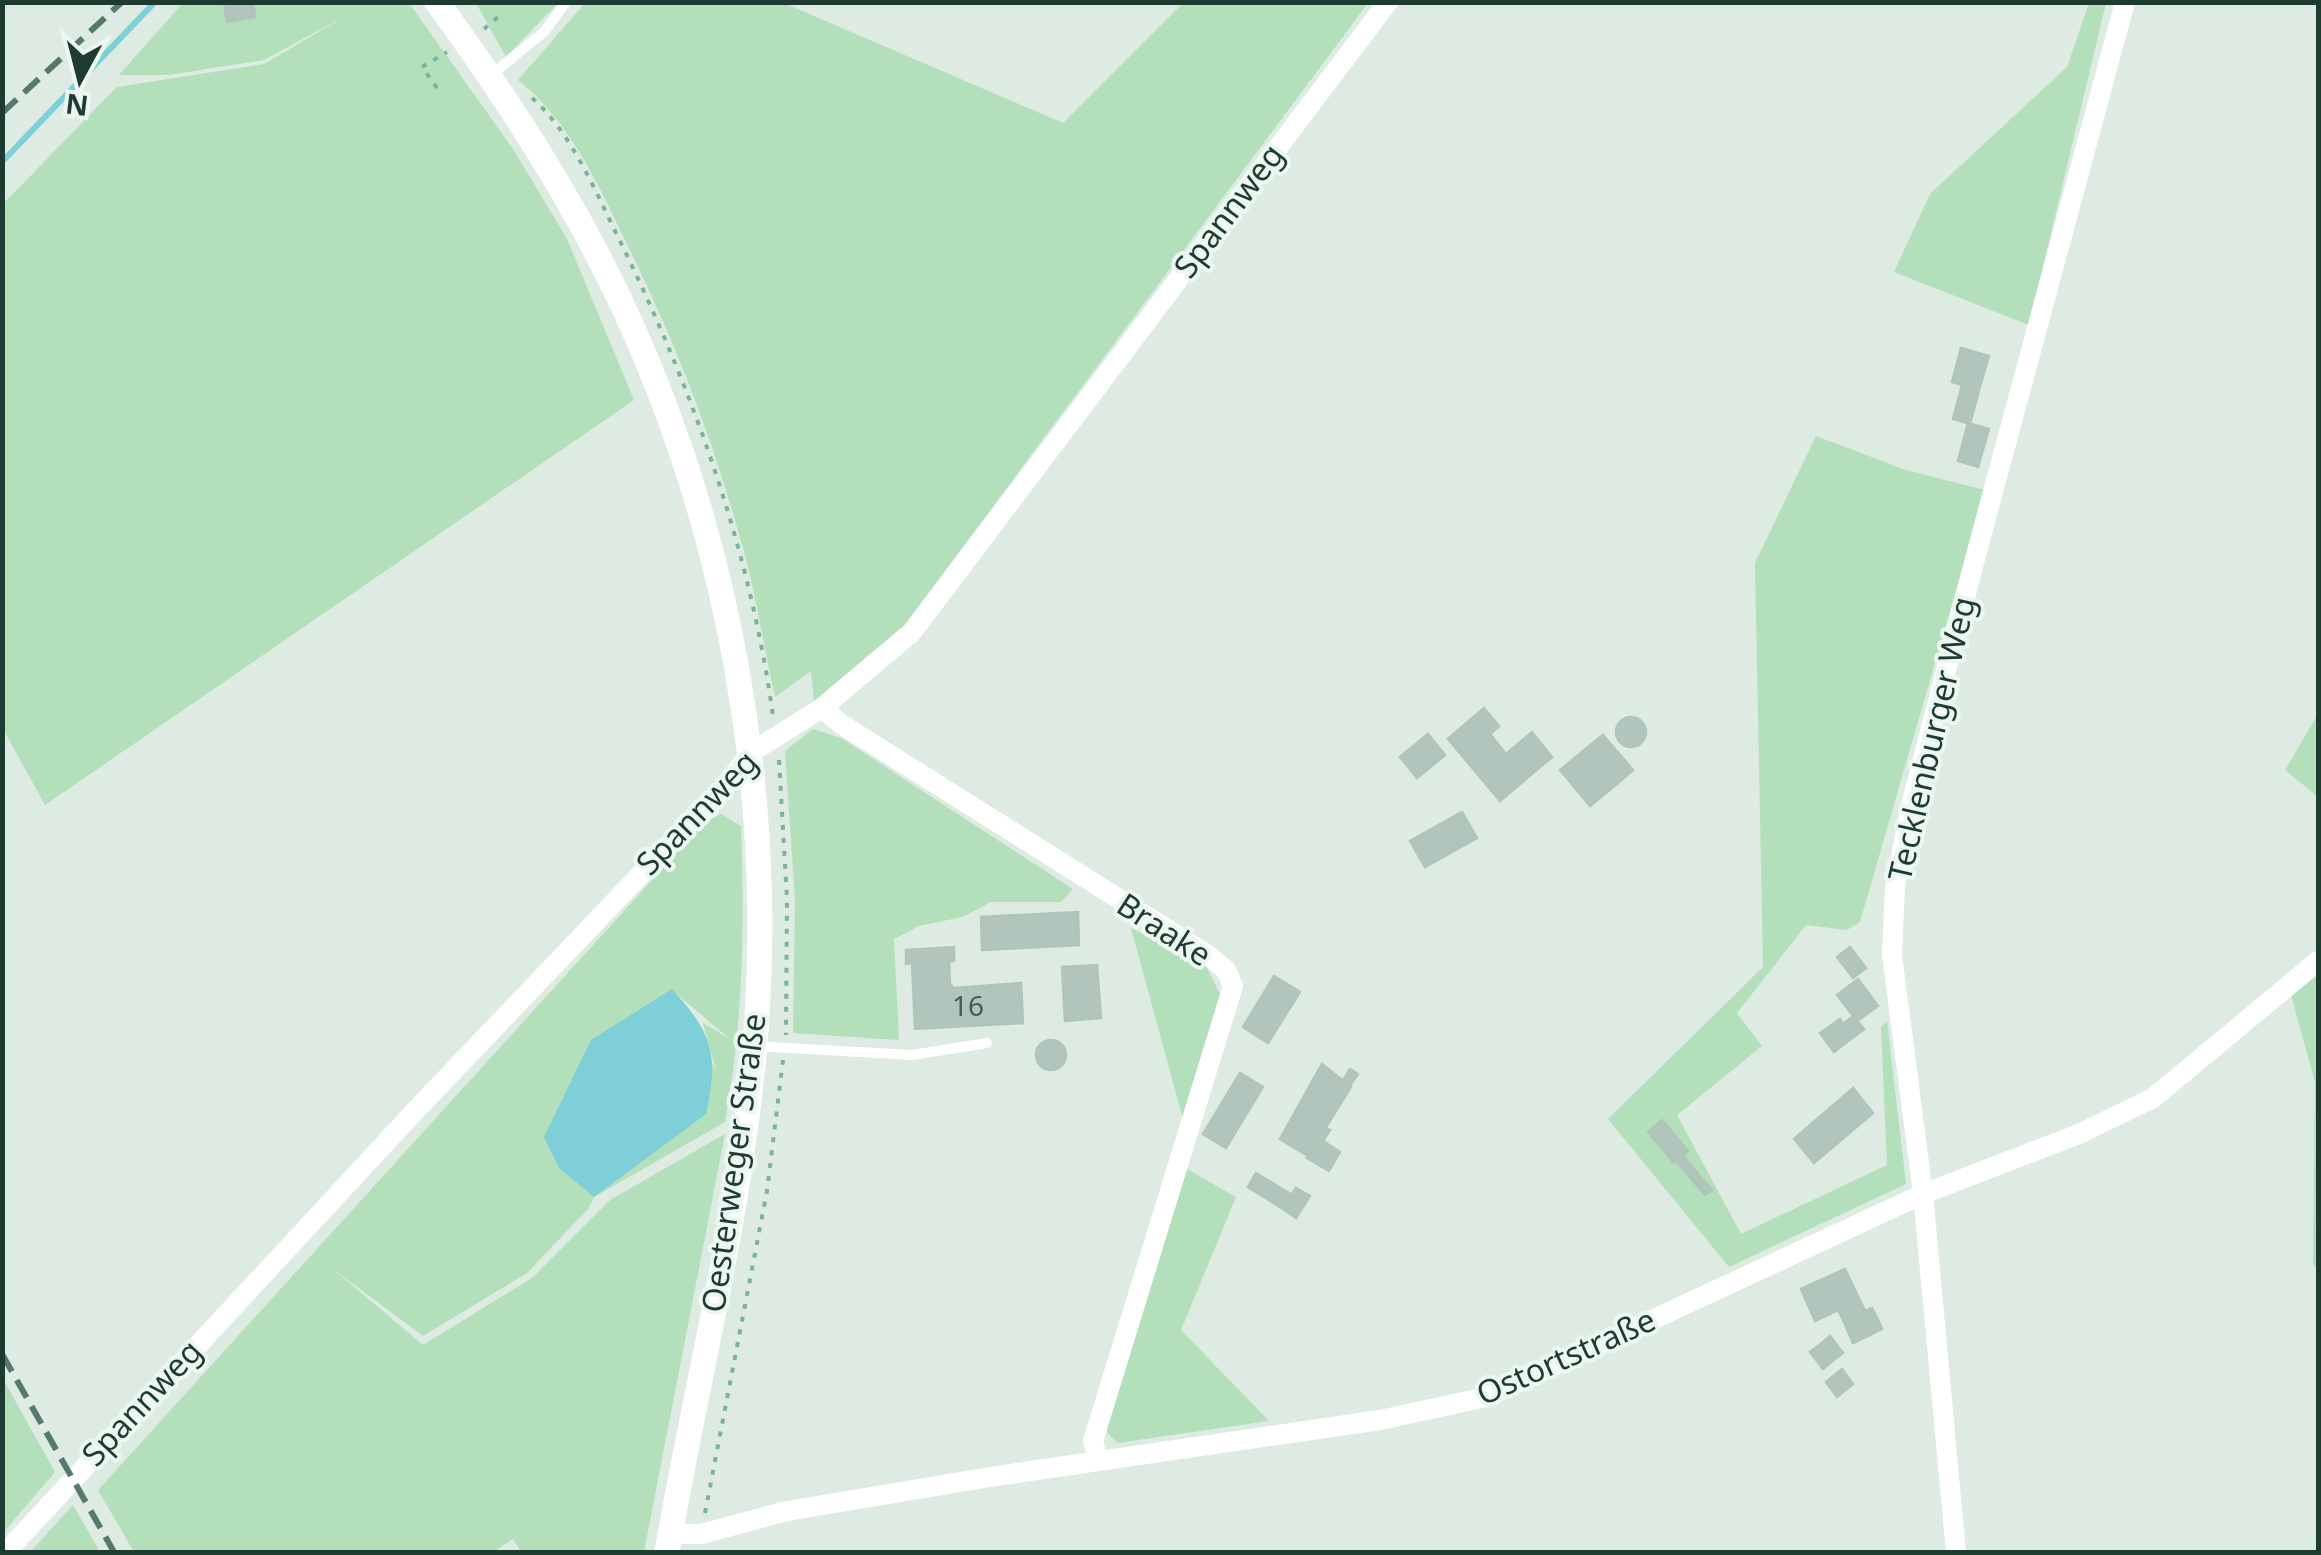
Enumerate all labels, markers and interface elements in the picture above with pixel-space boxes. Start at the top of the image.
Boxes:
north arrow [30,30,130,130]
text: N [63,86,90,126]
street label: Spannweg [1163,134,1292,286]
street label: Tecklenburger Weg [1877,592,1984,885]
street label: Spannweg [626,740,766,884]
street label: Braake [1109,882,1220,975]
house number: 16 [952,986,984,1024]
street label: Oesterweger Straße [690,1010,775,1315]
street label: Ostortstraße [1469,1297,1662,1414]
street label: Spannweg [71,1330,210,1474]

